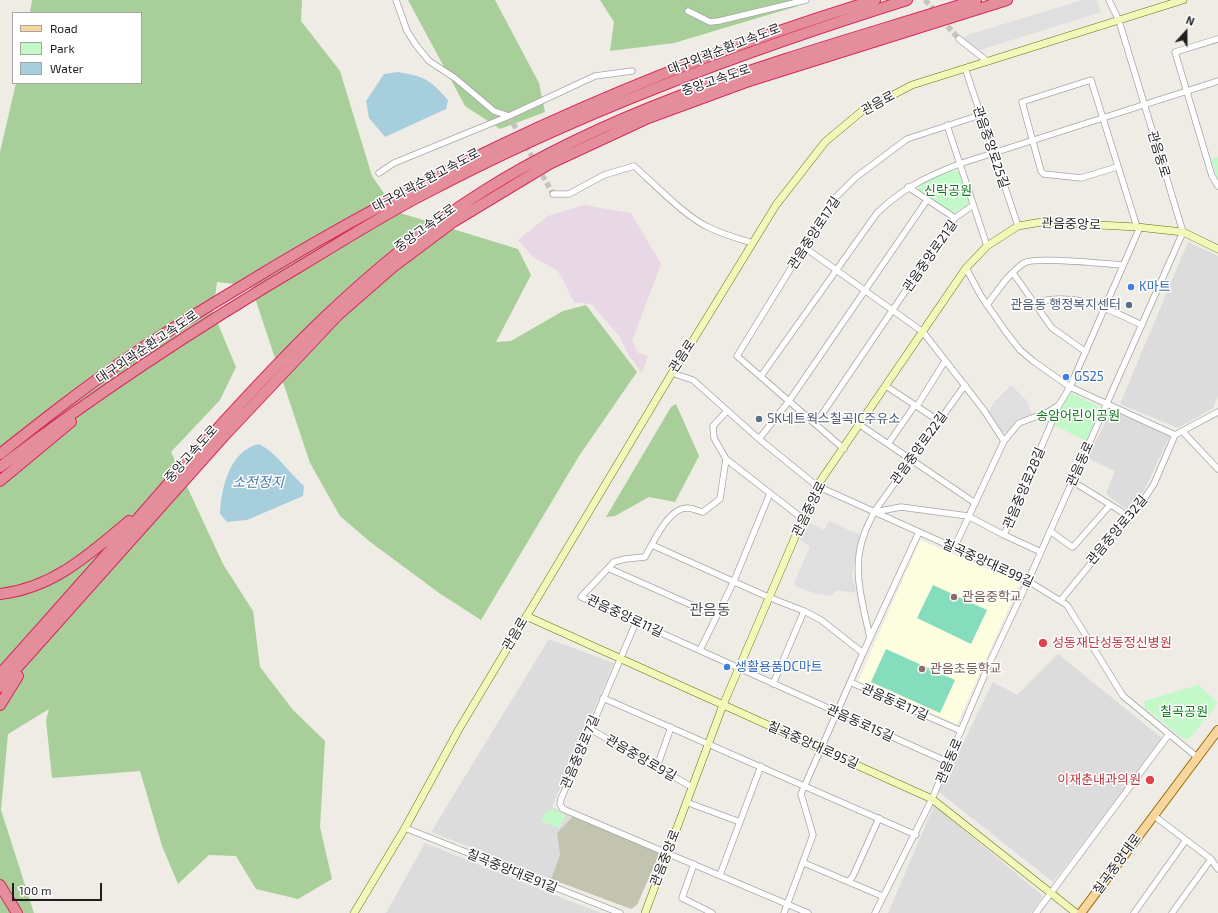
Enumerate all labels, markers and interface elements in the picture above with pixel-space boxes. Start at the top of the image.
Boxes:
legend [12,12,142,84]
north arrow [1166,12,1206,52]
text: N [1184,13,1197,28]
street label: 대구외곽순환고속도로 [665,20,783,78]
text: Road [50,21,78,35]
text: Park [50,41,75,55]
text: Water [50,61,84,75]
street label: 중앙고속도로 [680,61,752,99]
street label: 관음로 [859,87,897,119]
street label: 관음중앙로25길 [970,104,1012,190]
street label: 관음동로 [1145,129,1173,179]
street label: 대구외곽순환고속도로 [370,145,482,215]
park label: 신락공원 [924,183,972,199]
street label: 관음중앙로17길 [785,194,843,272]
street label: 중앙고속도로 [391,201,459,255]
street label: 관음중앙로 [1041,215,1101,233]
street label: 관음중앙로21길 [899,217,961,295]
place label: K마트 [1139,279,1171,295]
marker: K마트 [1126,282,1136,292]
place label: 관음동 행정복지센터 [1010,297,1121,313]
marker: 관음동 행정복지센터 [1124,300,1134,310]
street label: 대구외곽순환고속도로 [93,307,201,387]
street label: 관음로 [666,337,698,375]
place label: GS25 [1074,369,1104,385]
marker: GS25 [1061,372,1071,382]
street label: 관음중앙로22길 [887,408,951,488]
park label: 송암어린이공원 [1036,408,1120,424]
place label: SK네트웍스칠곡IC주유소 [767,411,900,427]
marker: SK네트웍스칠곡IC주유소 [754,414,764,424]
street label: 중앙고속도로 [161,422,221,486]
street label: 관음동로 [1063,439,1097,489]
street label: 관음중앙로28길 [1000,445,1048,531]
water label: 소전정지 [232,474,284,490]
street label: 관음중앙로 [789,479,829,539]
street label: 관음중앙로32길 [1083,492,1151,568]
street label: 칠곡중앙대로99길 [940,536,1036,590]
place label: 관음중학교 [962,589,1022,605]
street label: 관음중앙로11길 [584,592,666,640]
marker: 관음중학교 [949,592,959,602]
district label: 관음동 [689,601,731,619]
street label: 관음로 [499,615,531,653]
place label: 성동재단성동정신병원 [1052,635,1172,651]
marker: 성동재단성동정신병원 [1037,637,1049,649]
place label: 생활용품DC마트 [735,659,823,675]
place label: 관음초등학교 [930,661,1002,677]
marker: 생활용품DC마트 [722,662,732,672]
marker: 관음초등학교 [917,664,927,674]
street label: 관음동로17길 [859,680,931,724]
street label: 관음동로15길 [824,701,896,745]
park label: 칠곡공원 [1160,704,1208,720]
street label: 관음중앙로7길 [558,713,602,791]
street label: 칠곡중앙대로95길 [765,718,861,772]
street label: 관음중앙로9길 [603,731,679,785]
street label: 관음동로 [932,736,966,786]
place label: 이재춘내과의원 [1057,772,1141,788]
marker: 이재춘내과의원 [1144,774,1156,786]
street label: 관음중앙로 [647,827,683,889]
street label: 칠곡중앙대로 [1090,830,1144,898]
street label: 칠곡중앙대로91길 [464,846,560,896]
scale bar [14,875,104,901]
text: 100 m [19,883,51,897]

